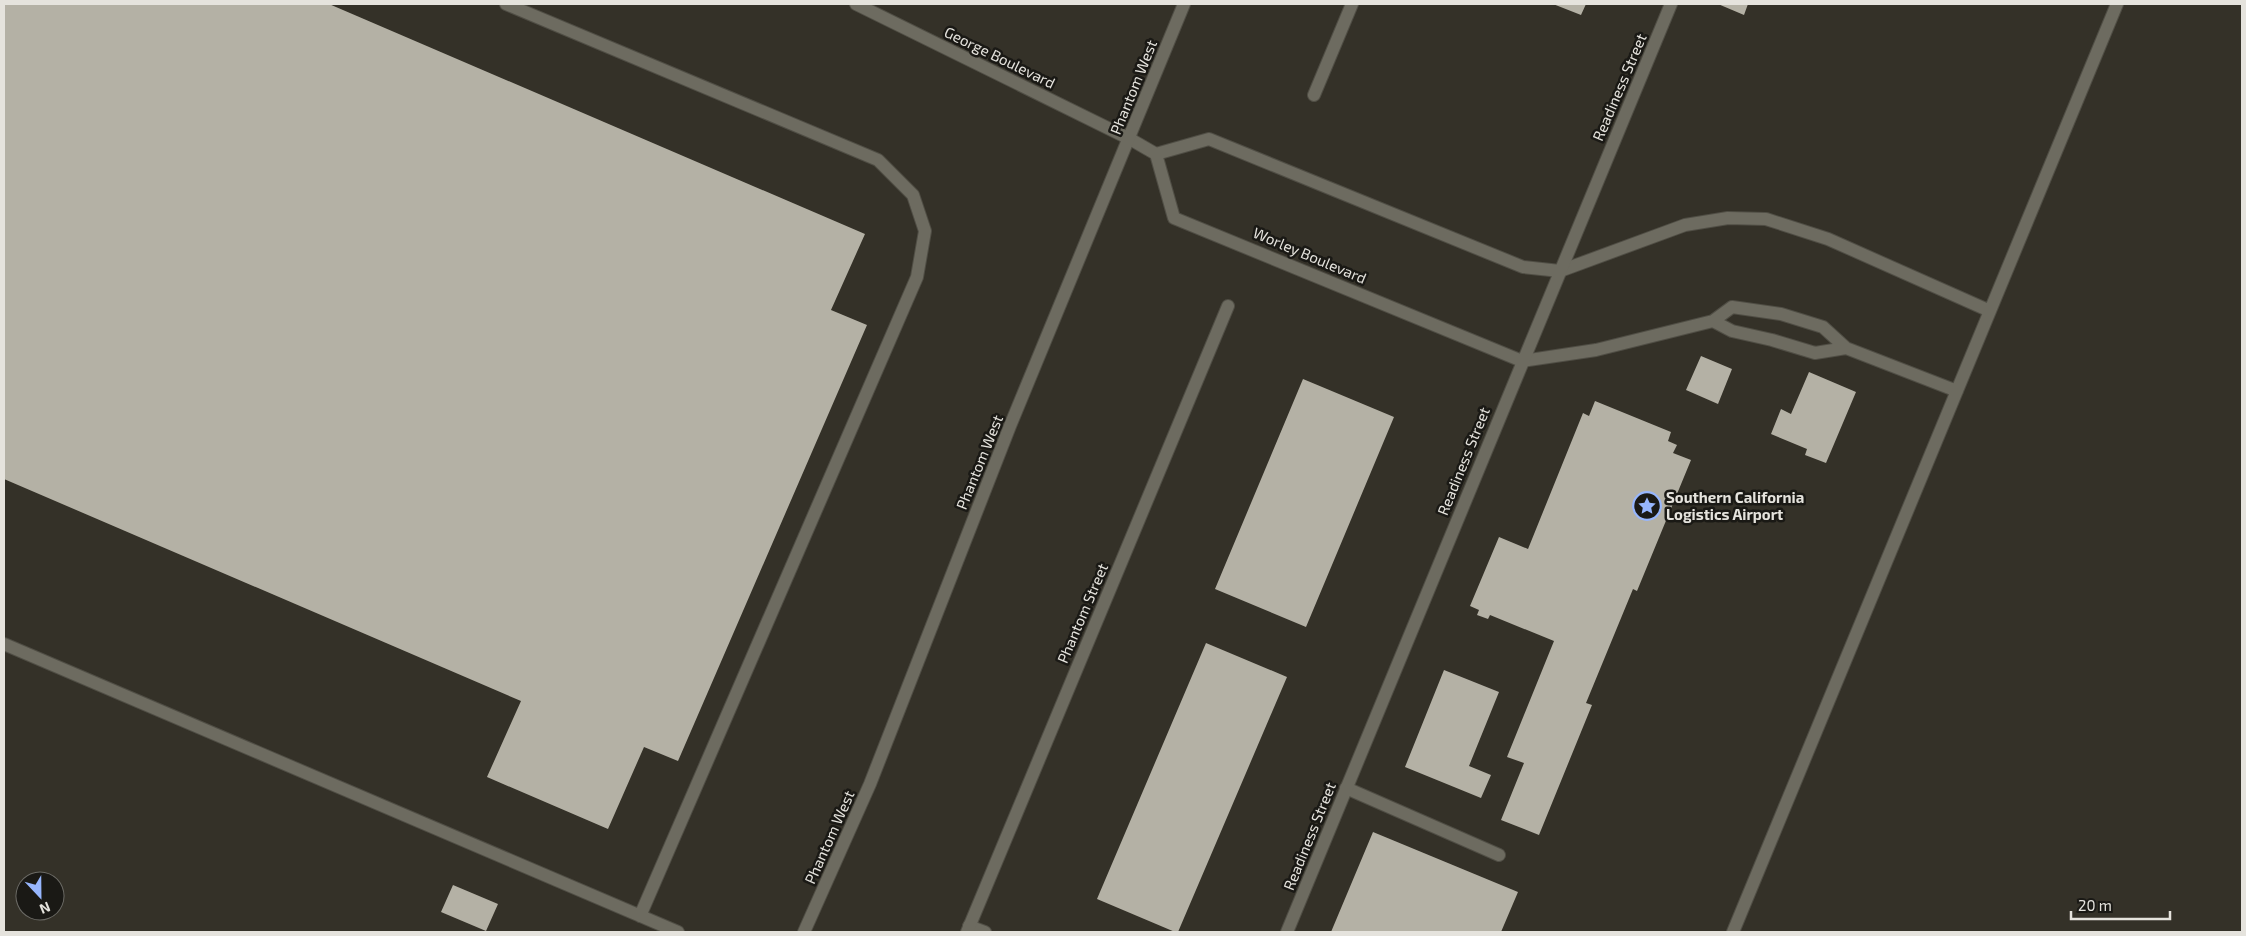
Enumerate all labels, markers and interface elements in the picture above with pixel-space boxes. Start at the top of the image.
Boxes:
street label: George Boulevard [942,22,1058,92]
street label: Readiness Street [1588,30,1650,143]
street label: Phantom West [1106,37,1160,137]
street label: Worley Boulevard [1251,223,1369,287]
street label: Readiness Street [1433,404,1493,518]
street label: Phantom West [952,412,1006,512]
place label: Southern California Logistics Airport [1666,488,1804,523]
place icon: Southern California Logistics Airport [1632,491,1662,521]
street label: Phantom Street [1053,560,1111,666]
street label: Readiness Street [1279,779,1339,893]
street label: Phantom West [800,787,858,887]
north arrow [15,871,65,921]
scale bar [2071,888,2170,920]
text: 20 m [2078,896,2112,914]
text: N [37,899,53,918]

